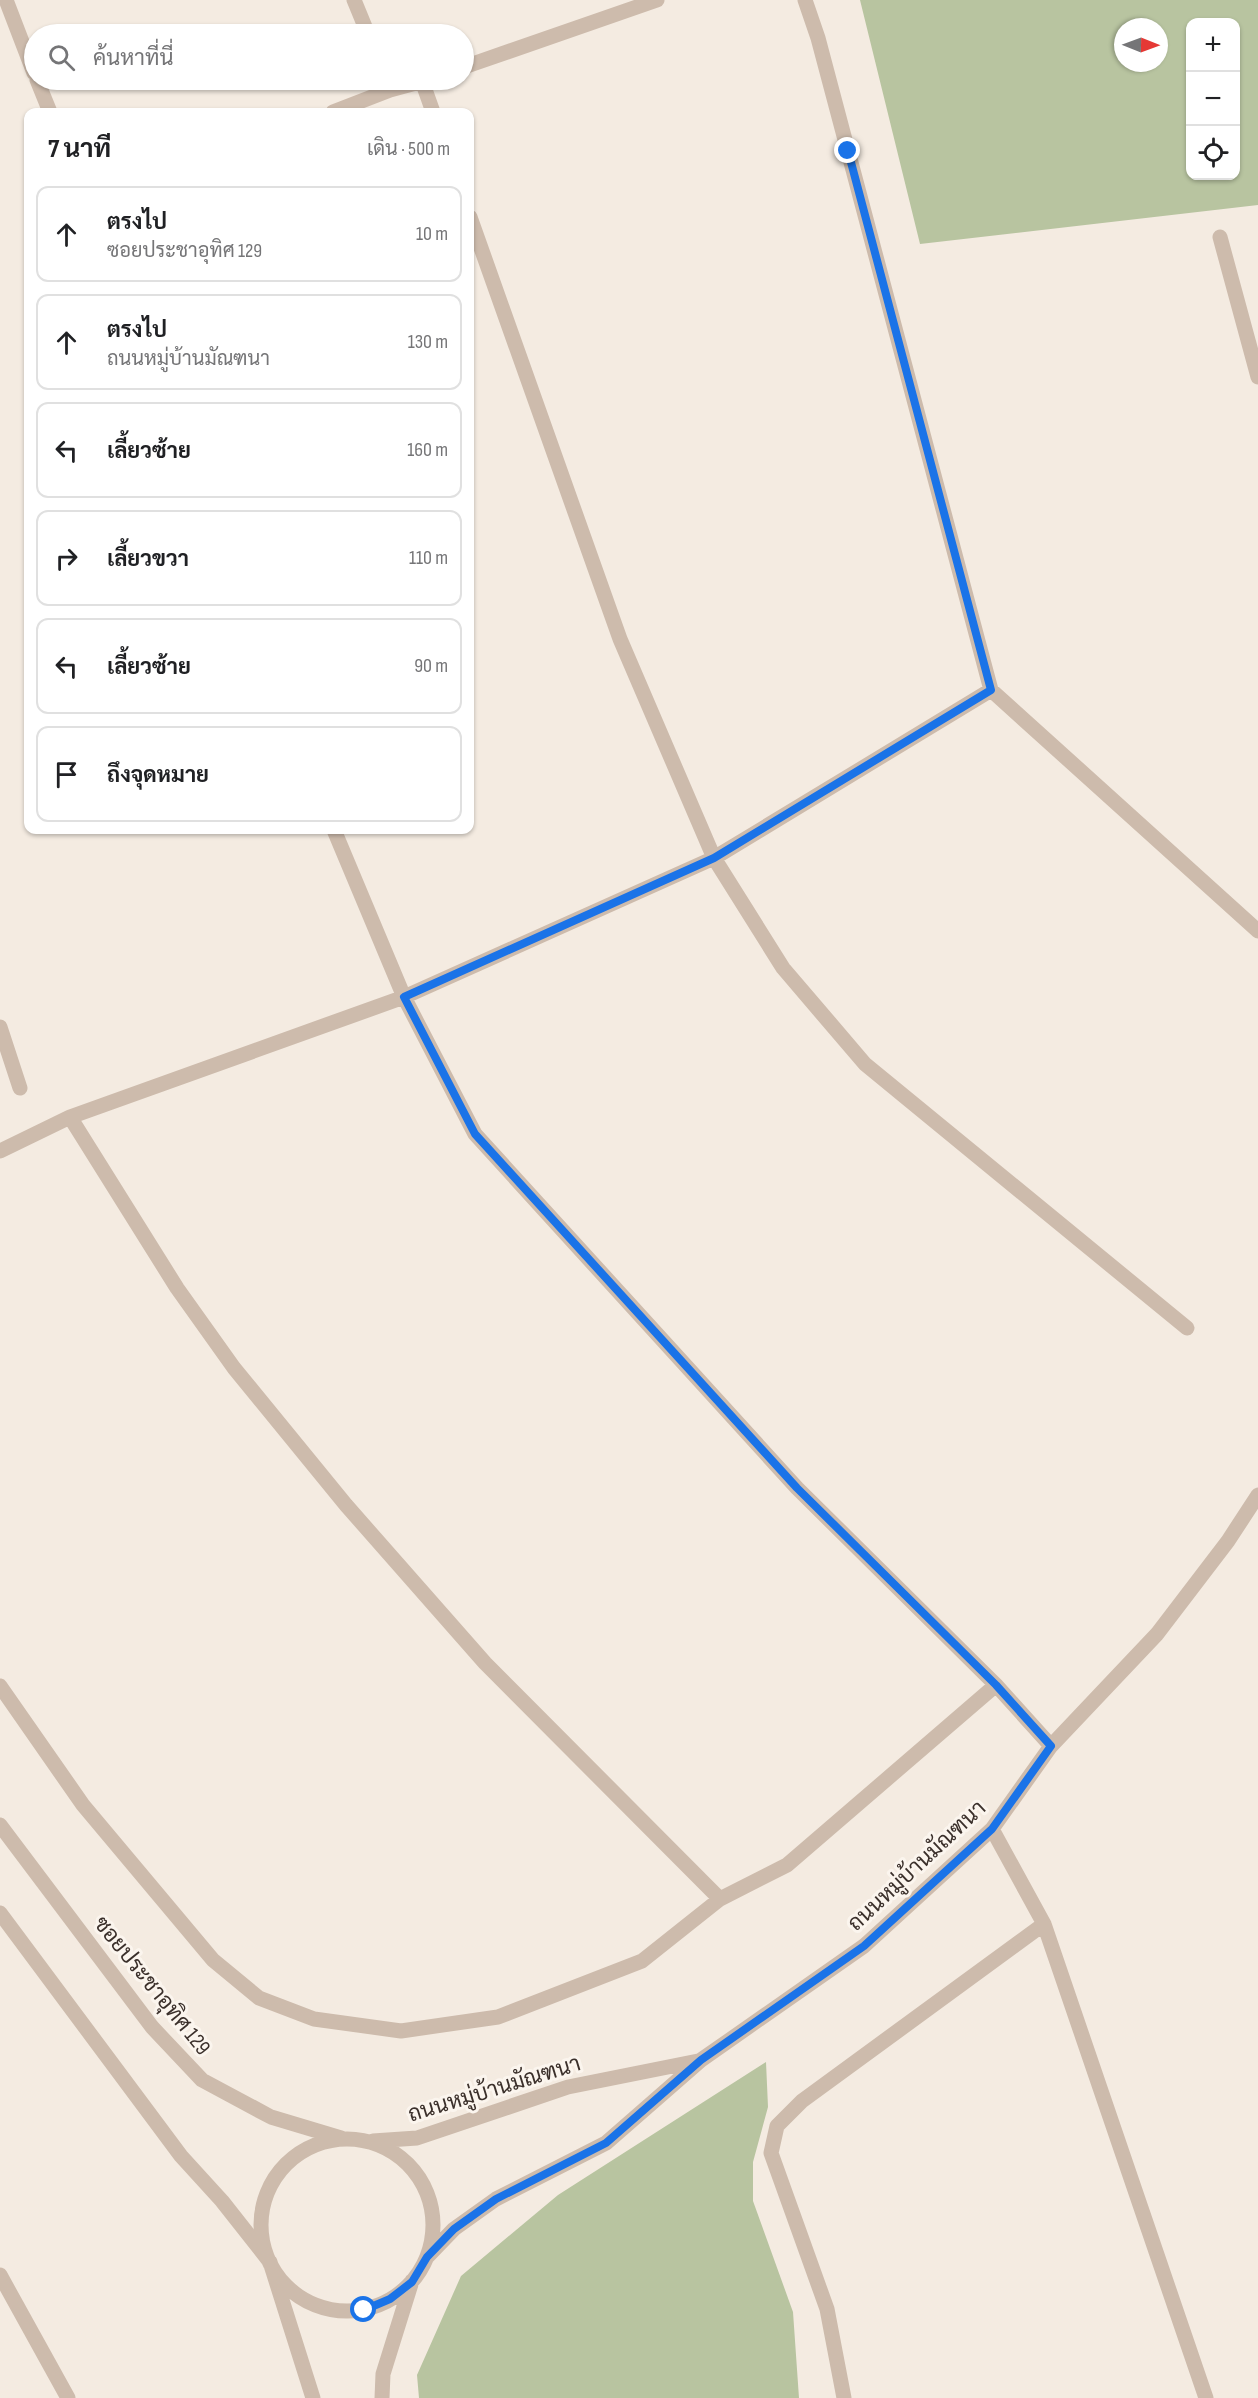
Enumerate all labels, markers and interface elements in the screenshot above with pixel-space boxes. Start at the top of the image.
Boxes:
north arrow [1114,18,1168,72]
map controls [1186,18,1240,180]
button: + [1186,18,1240,72]
search box [24,24,474,90]
icon: search [45,41,78,74]
text: ค้นหาที่นี่ [93,45,173,72]
button: − [1186,72,1240,126]
button: locate [1186,126,1240,180]
text: 7 นาที [48,134,111,165]
text: เดิน · 500 m [367,137,450,161]
route end [834,137,860,163]
text: ตรงไป [107,209,167,236]
icon: ahead [50,218,83,251]
text: 10 m [416,222,448,246]
text: ซอยประชาอุทิศ 129 [107,239,262,263]
text: ตรงไป [107,317,167,344]
icon: ahead [50,326,83,359]
text: 130 m [408,330,448,354]
text: ถนนหมู่บ้านมัณฑนา [107,347,270,371]
icon: left [50,434,83,467]
text: เลี้ยวซ้าย [107,438,191,465]
text: 160 m [407,438,448,462]
icon: right [50,542,83,575]
text: เลี้ยวขวา [107,546,189,573]
text: 110 m [409,546,448,570]
icon: left [50,650,83,683]
text: เลี้ยวซ้าย [107,654,191,681]
text: 90 m [414,654,448,678]
icon: arrive [50,758,83,791]
text: ถึงจุดหมาย [107,762,209,789]
street label: ถนนหมู่บ้านมัณฑนา [841,1794,992,1938]
street label: ซอยประชาอุทิศ 129 [87,1910,217,2061]
street label: ถนนหมู่บ้านมัณฑนา [404,2048,584,2130]
route start [350,2296,376,2322]

